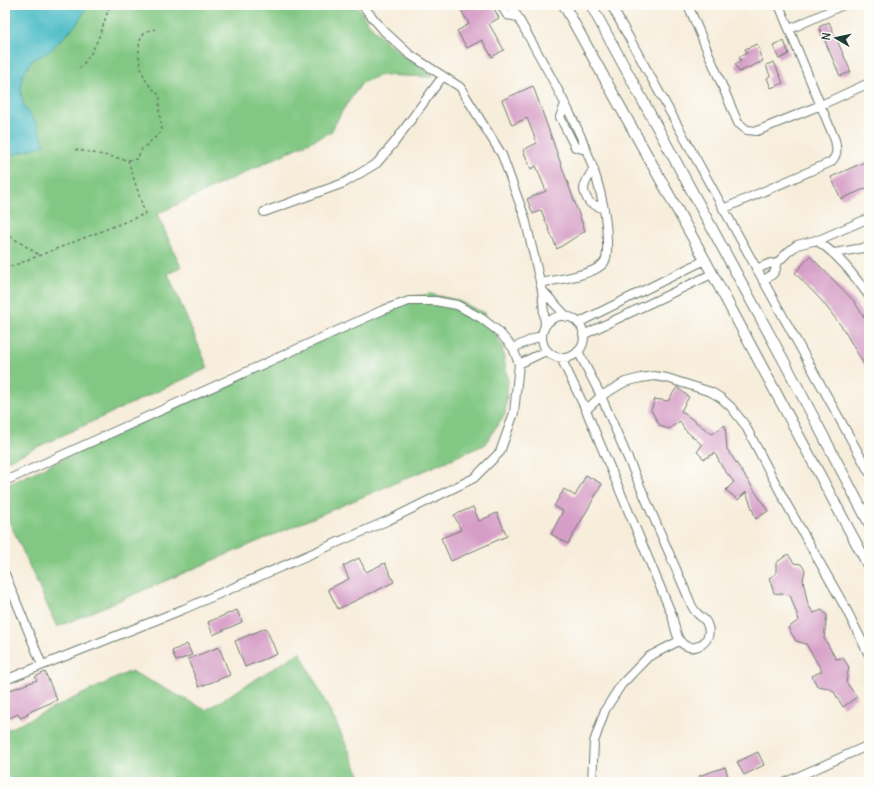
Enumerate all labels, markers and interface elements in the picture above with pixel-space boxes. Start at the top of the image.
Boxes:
north arrow [816,18,856,58]
text: N [819,32,834,41]

